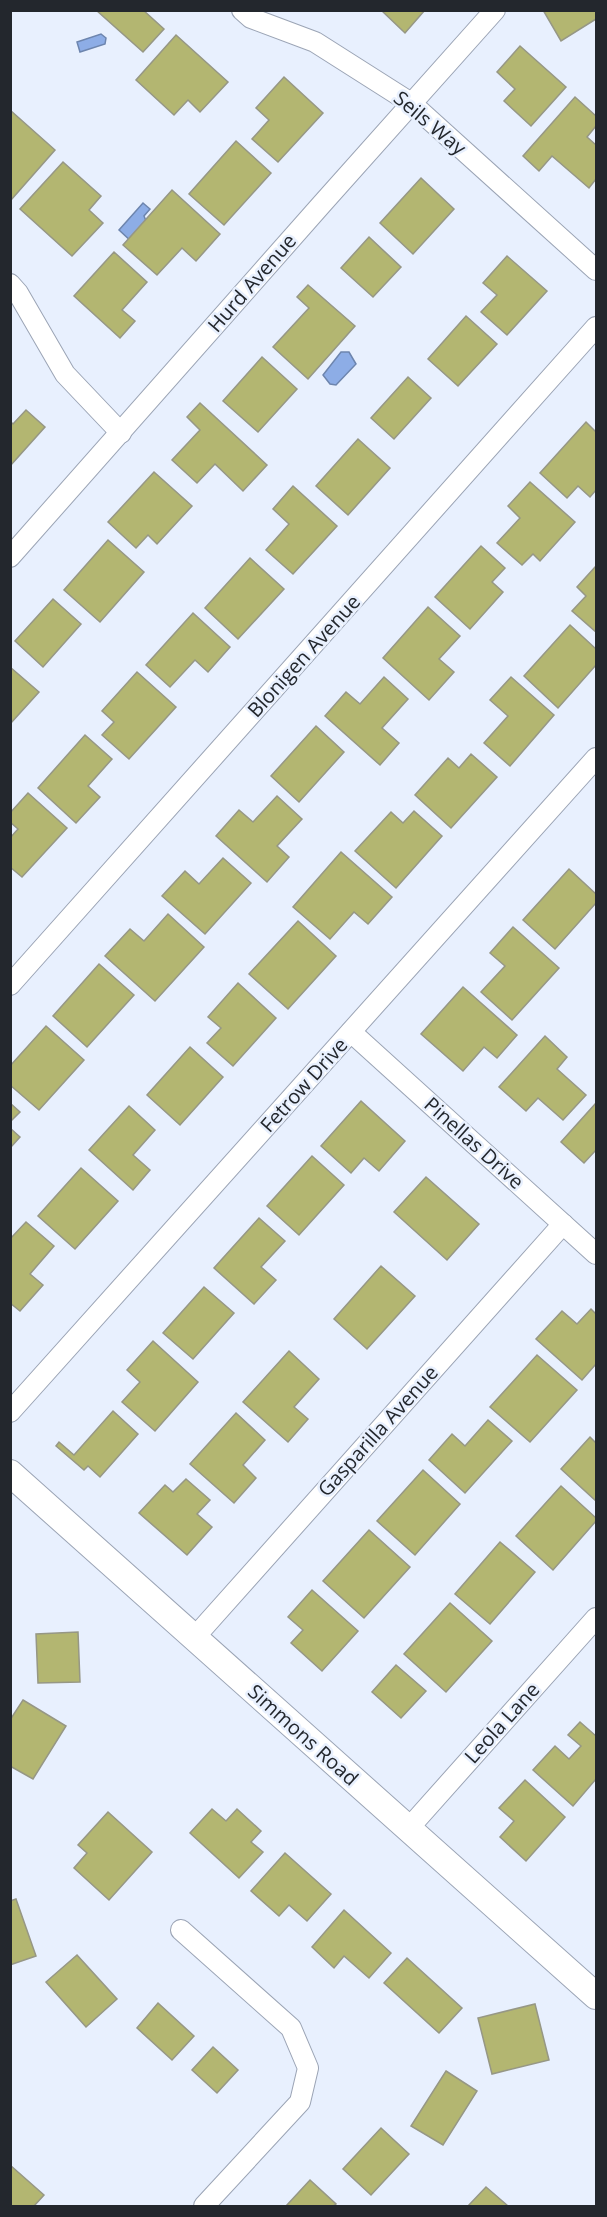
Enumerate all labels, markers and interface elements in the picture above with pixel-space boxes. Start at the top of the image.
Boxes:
street label: Seils Way [388,84,473,161]
street label: Hurd Avenue [201,228,302,338]
street label: Blonigen Avenue [241,588,366,723]
street label: Fetrow Drive [254,1032,353,1138]
street label: Pinellas Drive [419,1091,530,1195]
street label: Gasparilla Avenue [311,1359,444,1502]
street label: Leola Lane [458,1676,545,1769]
street label: Simmons Road [242,1678,364,1791]

